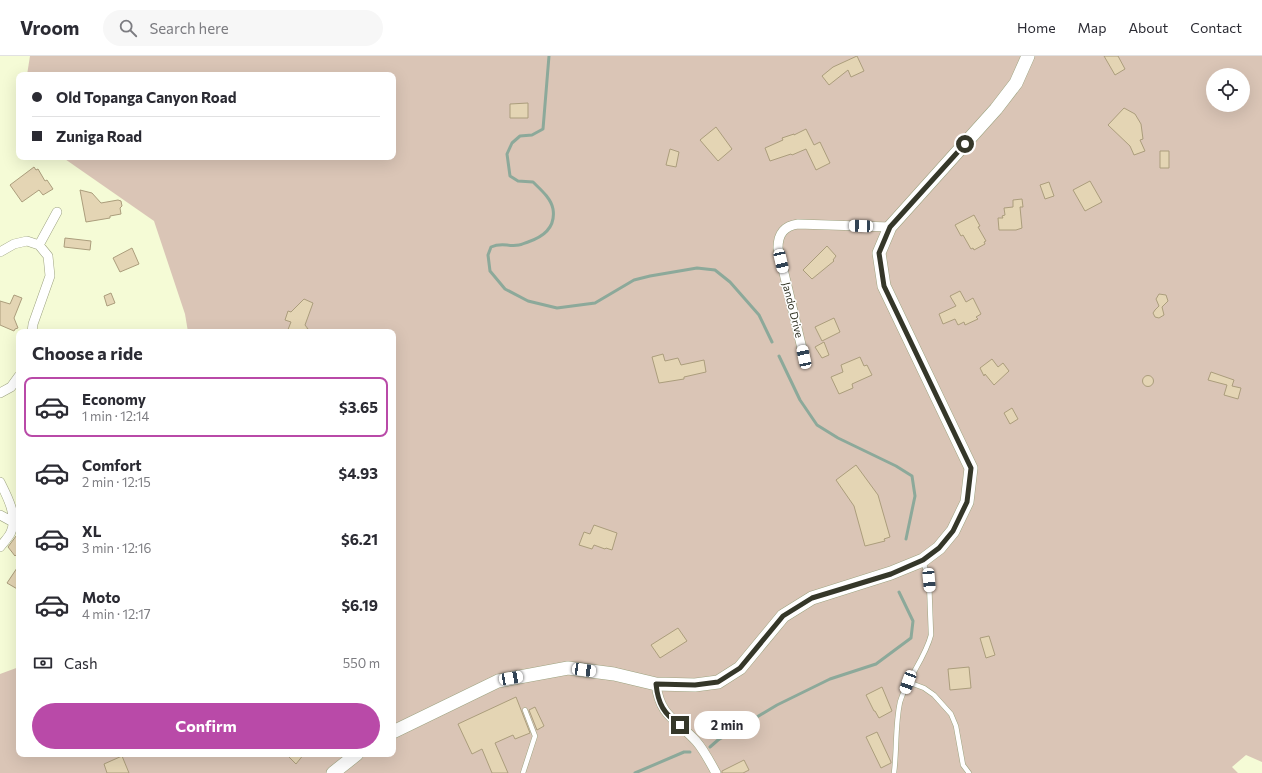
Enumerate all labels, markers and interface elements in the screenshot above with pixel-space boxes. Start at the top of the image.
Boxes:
search box [103,10,383,46]
text: Vroom [20,16,79,39]
icon: search [117,17,139,39]
text: Search here [149,19,229,37]
text: Home [1017,19,1056,36]
text: Map [1078,19,1106,36]
text: About [1128,19,1168,36]
text: Contact [1190,19,1242,36]
map controls [1206,68,1250,112]
button: locate [1206,68,1250,112]
text: Old Topanga Canyon Road [56,88,236,106]
text: Zuniga Road [56,127,142,145]
route start [956,135,974,153]
car [849,220,873,232]
car [772,248,790,274]
street label: Jando Drive [779,281,807,339]
text: Choose a ride [32,342,143,364]
car [796,344,812,370]
icon: car [34,389,70,425]
text: Economy [82,390,146,408]
text: $3.65 [339,398,378,416]
text: 1 min · 12:14 [82,408,149,424]
icon: car [34,455,70,491]
text: Comfort [82,456,142,474]
text: $4.93 [339,464,378,482]
text: 2 min · 12:15 [82,474,151,490]
icon: car [34,521,70,557]
text: XL [82,522,101,540]
text: $6.21 [341,530,378,548]
text: 3 min · 12:16 [82,540,151,556]
car [922,568,936,592]
icon: car [34,587,70,623]
text: Moto [82,588,121,606]
text: $6.19 [341,596,378,614]
text: 4 min · 12:17 [82,606,151,622]
icon: cash [32,652,54,674]
text: Cash [64,654,98,672]
text: 550 m [343,655,380,671]
car [571,662,597,678]
car [898,669,918,695]
car [498,670,524,686]
button: Confirm [32,703,380,749]
callout: 2 min [694,711,760,739]
route end [671,716,689,734]
text: 2 min [711,717,743,733]

